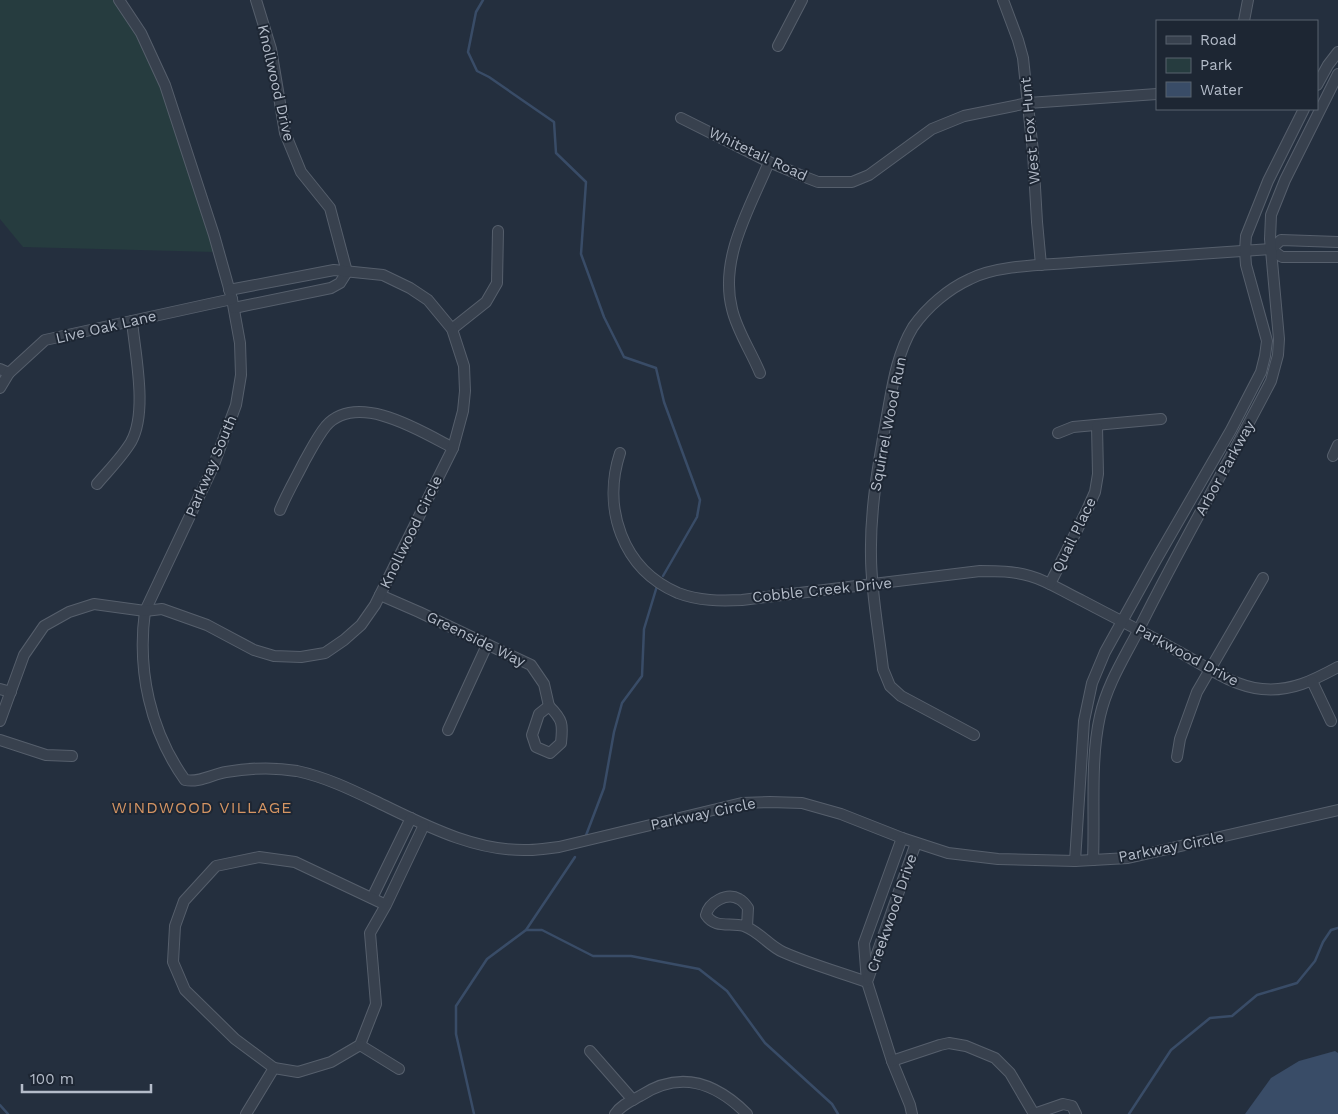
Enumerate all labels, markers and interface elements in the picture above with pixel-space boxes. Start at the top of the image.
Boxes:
legend [1156,20,1318,110]
street label: Knollwood Drive [254,23,298,143]
text: Road [1200,31,1237,49]
text: Park [1200,56,1233,74]
street label: West Fox Hunt [1016,76,1044,185]
text: Water [1200,81,1243,99]
street label: Whitetail Road [706,123,810,185]
street label: Live Oak Lane [54,307,158,347]
street label: Squirrel Wood Run [866,355,910,493]
street label: Parkway South [181,412,241,520]
street label: Arbor Parkway [1191,417,1259,519]
street label: Knollwood Circle [376,472,446,592]
street label: Quail Place [1048,494,1100,576]
street label: Cobble Creek Drive [751,574,893,606]
street label: Greenside Way [424,607,529,671]
street label: Parkwood Drive [1132,620,1242,690]
street label: Parkway Circle [649,794,757,834]
district label: WINDWOOD VILLAGE [111,798,293,817]
street label: Parkway Circle [1117,828,1225,866]
street label: Creekwood Drive [863,851,921,975]
scale bar [22,1062,151,1094]
text: 100 m [30,1070,74,1088]

